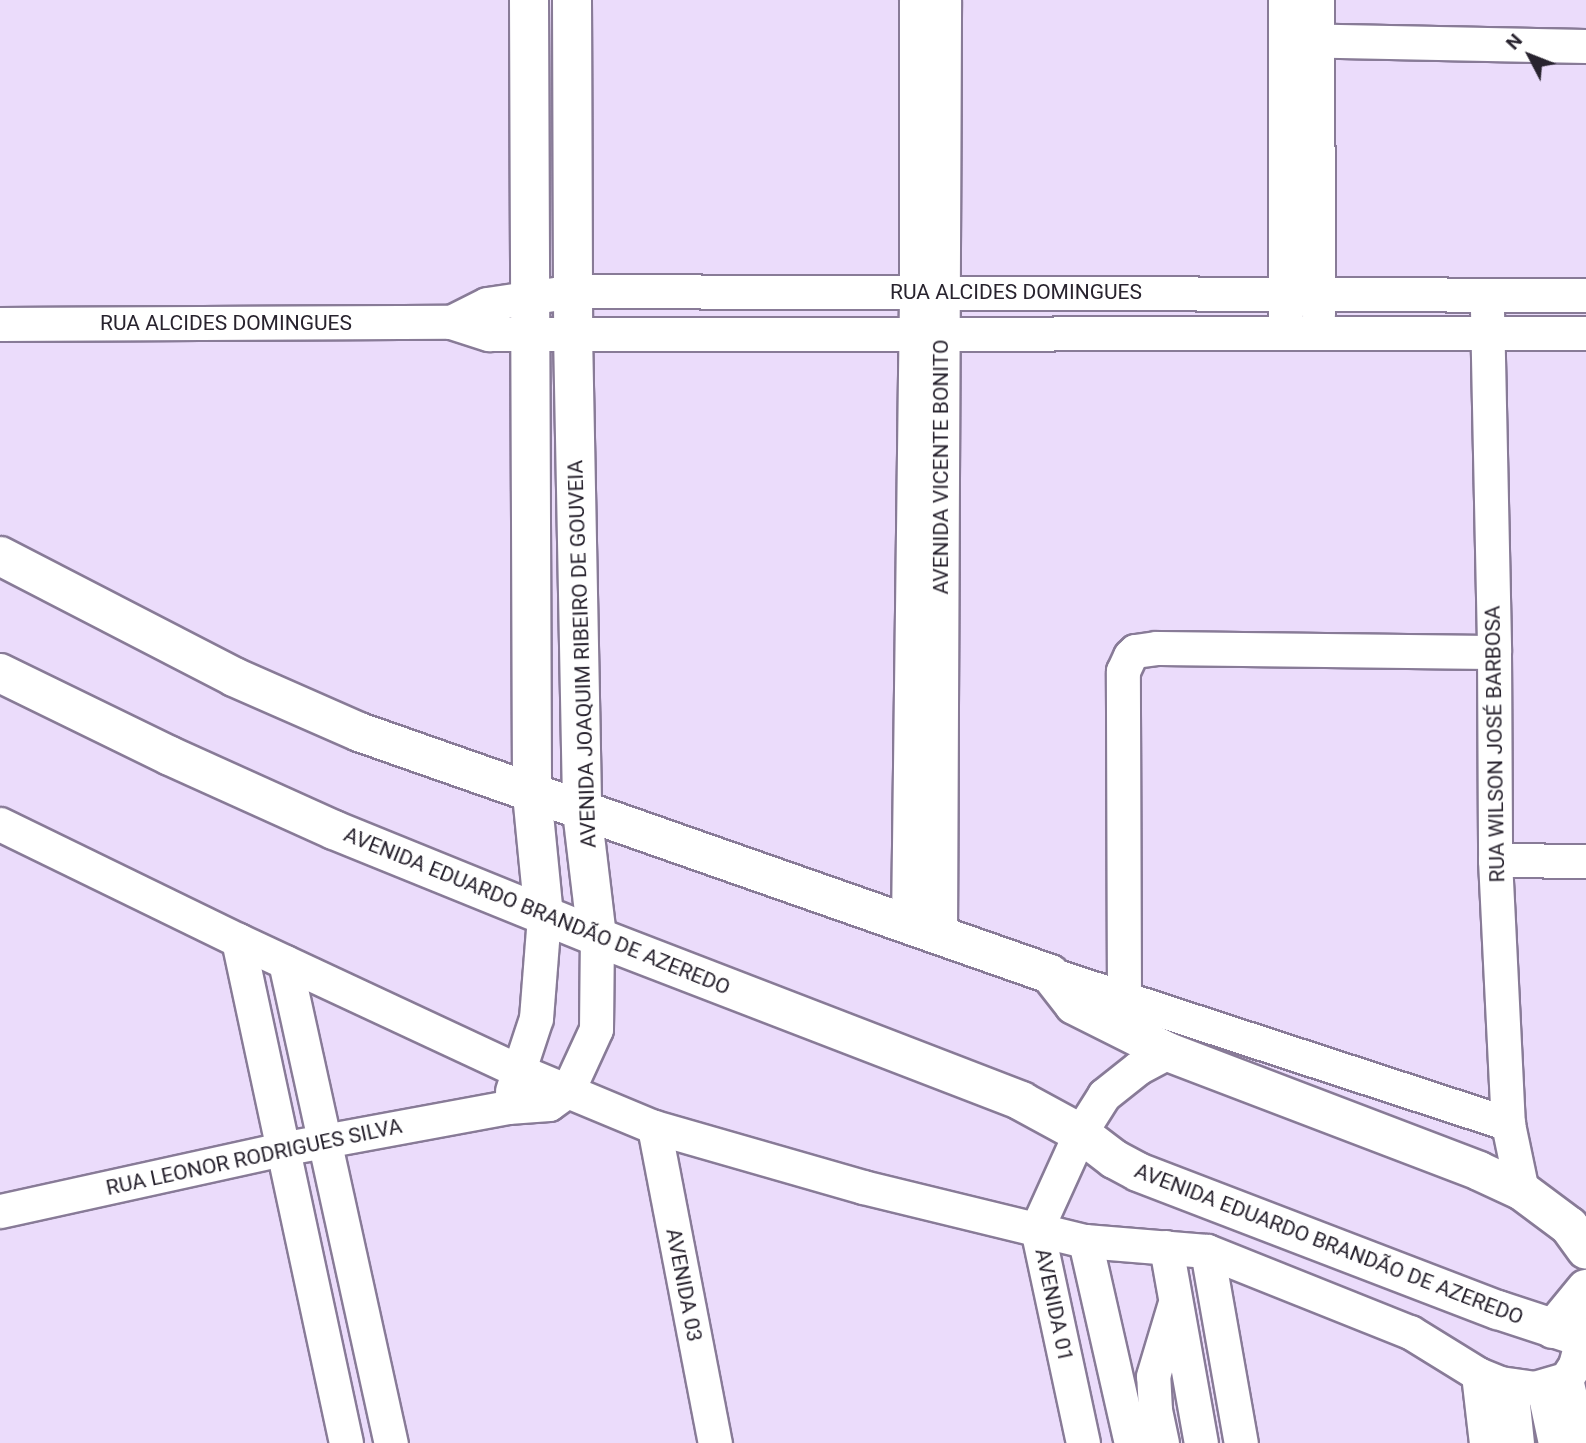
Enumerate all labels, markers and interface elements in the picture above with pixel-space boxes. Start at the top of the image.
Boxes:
north arrow [1495,21,1565,91]
text: N [1501,29,1527,54]
street label: RUA ALCIDES DOMINGUES [890,279,1142,305]
street label: RUA ALCIDES DOMINGUES [100,310,352,336]
street label: AVENIDA VICENTE BONITO [928,340,954,594]
street label: AVENIDA JOAQUIM RIBEIRO DE GOUVEIA [563,460,601,848]
street label: RUA WILSON JOSÉ BARBOSA [1480,605,1510,883]
street label: AVENIDA EDUARDO BRANDÃO DE AZEREDO [340,822,734,1000]
street label: RUA LEONOR RODRIGUES SILVA [104,1113,404,1201]
street label: AVENIDA EDUARDO BRANDÃO DE AZEREDO [1131,1158,1527,1330]
street label: AVENIDA 03 [661,1226,707,1344]
street label: AVENIDA 01 [1030,1246,1078,1364]

